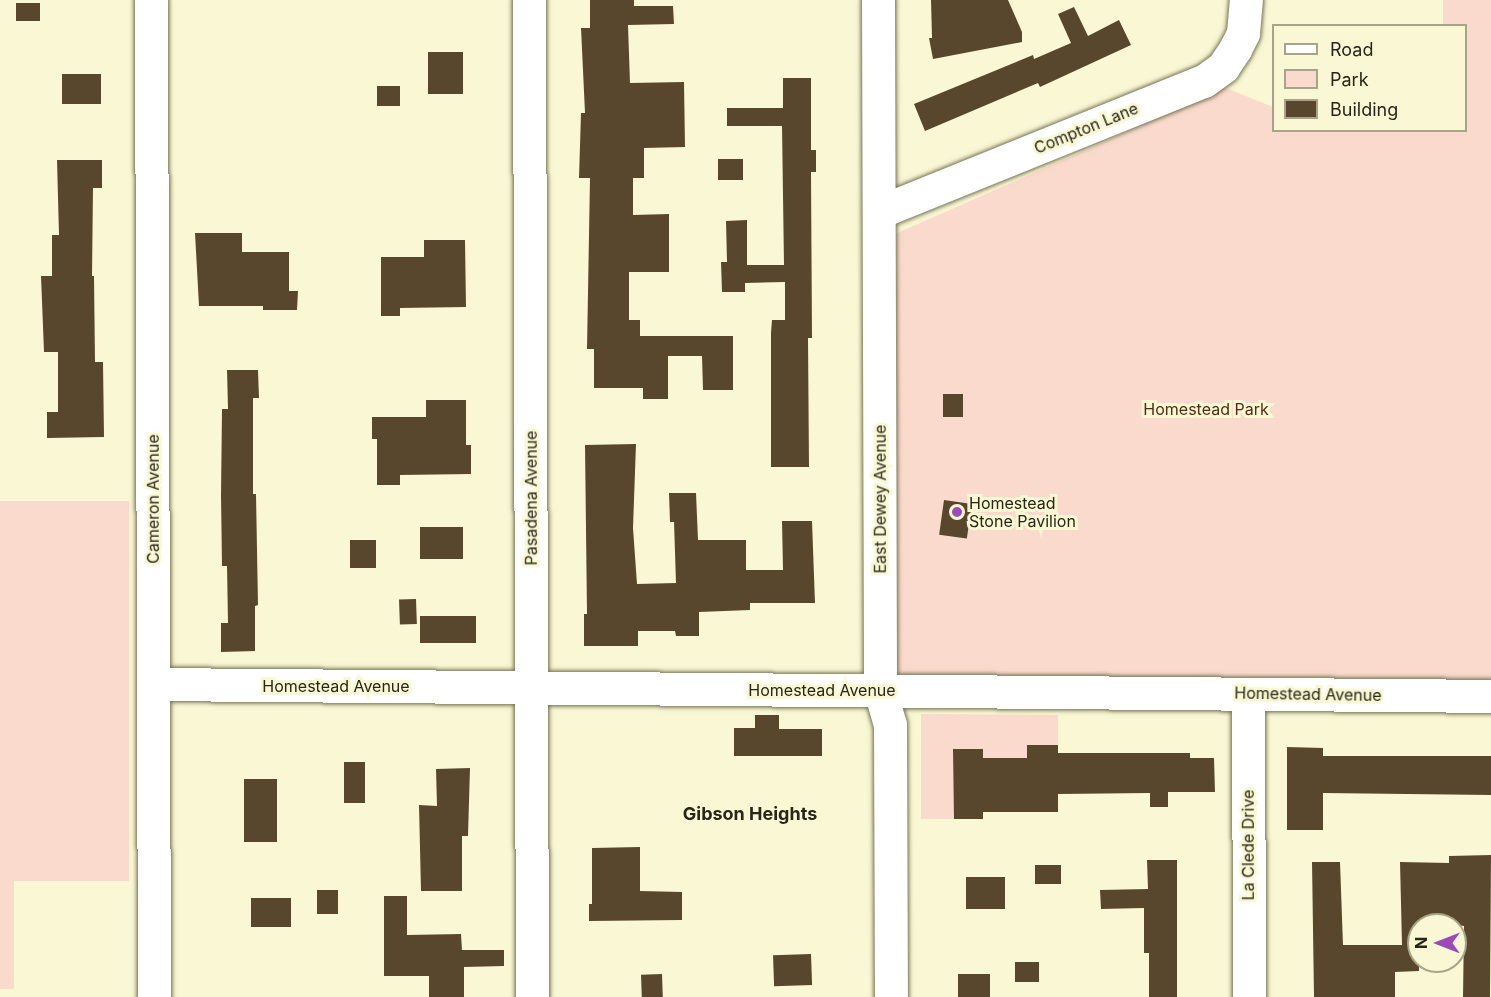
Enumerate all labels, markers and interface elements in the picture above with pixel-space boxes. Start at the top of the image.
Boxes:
legend [1272,24,1467,132]
text: Road [1330,39,1373,60]
text: Park [1330,69,1369,90]
street label: Compton Lane [1031,98,1141,158]
text: Building [1330,99,1398,120]
park label: Homestead Park [1143,399,1269,419]
street label: East Dewey Avenue [870,425,890,573]
street label: Pasadena Avenue [521,431,541,565]
street label: Cameron Avenue [143,434,163,564]
place label: Homestead Stone Pavilion [969,493,1076,531]
marker: Homestead Stone Pavilion [950,505,964,519]
street label: Homestead Avenue [262,676,410,696]
street label: Homestead Avenue [748,680,896,700]
street label: Homestead Avenue [1234,683,1382,705]
street label: La Clede Drive [1238,790,1258,900]
district label: Gibson Heights [683,803,817,825]
north arrow [1407,913,1467,973]
text: N [1411,937,1431,949]

